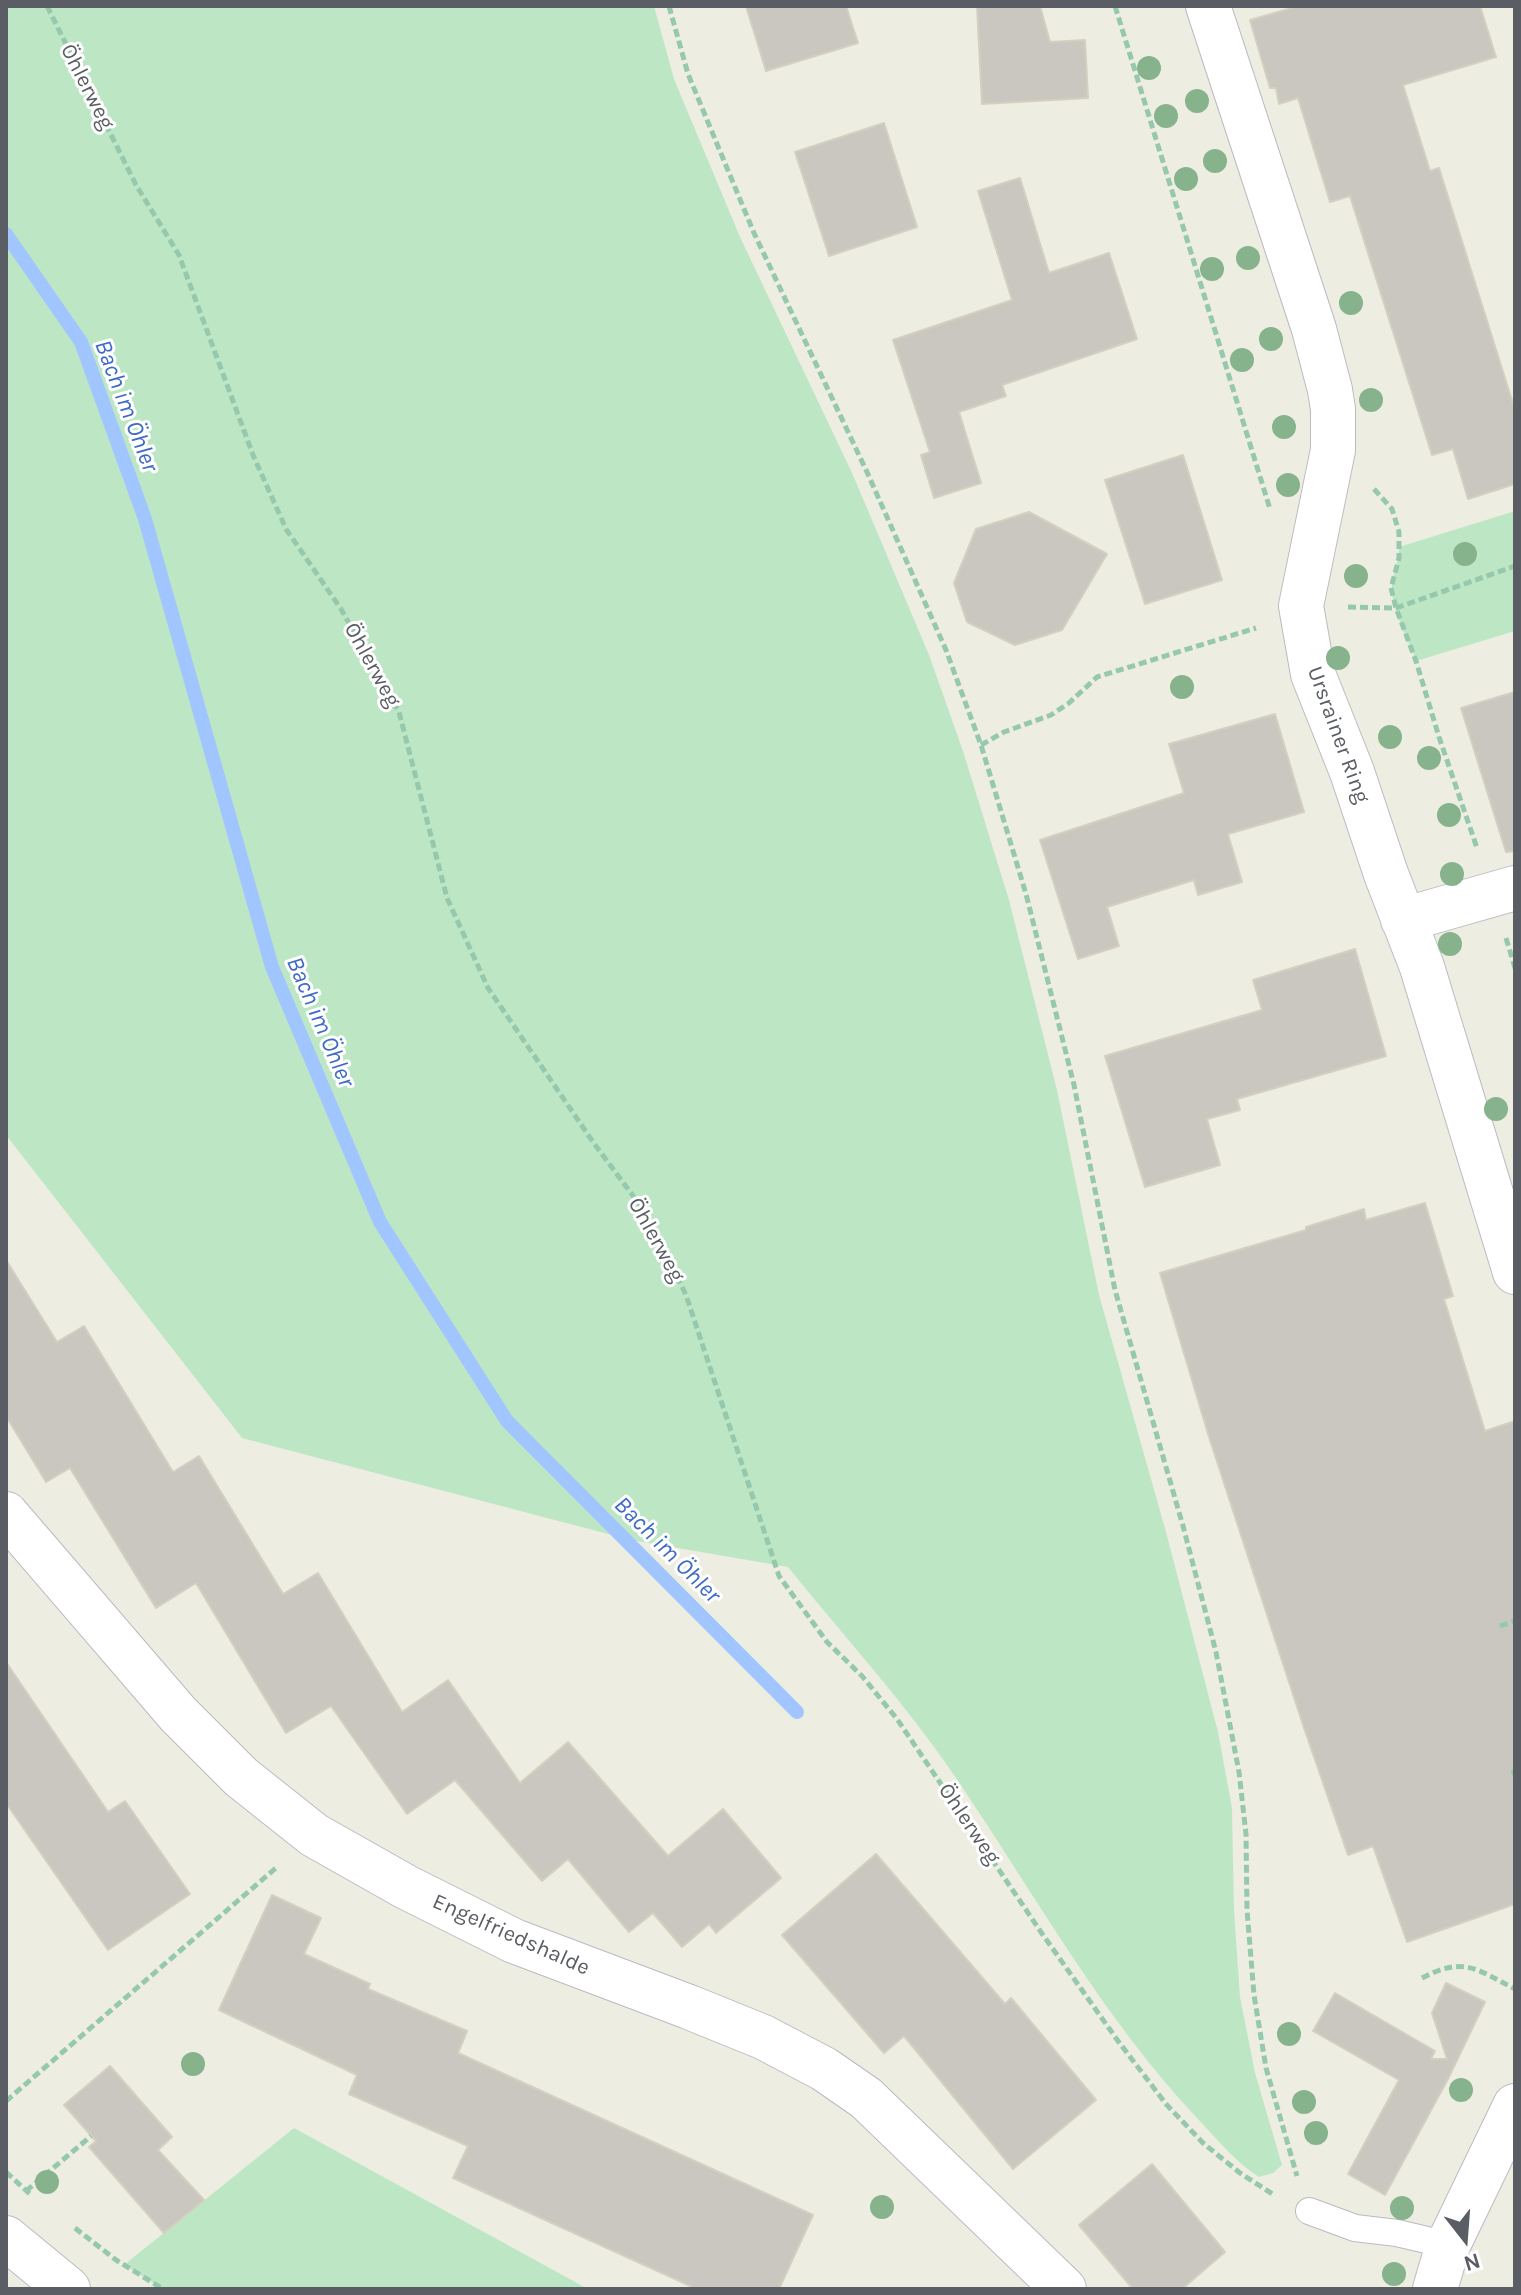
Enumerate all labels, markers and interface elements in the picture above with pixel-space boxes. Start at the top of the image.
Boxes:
street label: Öhlerweg [54,40,120,134]
water label: Bach im Öhler [88,336,164,476]
street label: Öhlerweg [338,618,406,712]
street label: Ursrainer Ring [1301,663,1375,807]
water label: Bach im Öhler [280,952,360,1092]
street label: Öhlerweg [622,1193,690,1287]
water label: Bach im Öhler [608,1491,726,1609]
street label: Öhlerweg [932,1778,1006,1870]
street label: Engelfriedshalde [428,1889,594,1981]
north arrow [1425,2199,1505,2279]
text: N [1461,2247,1483,2277]

